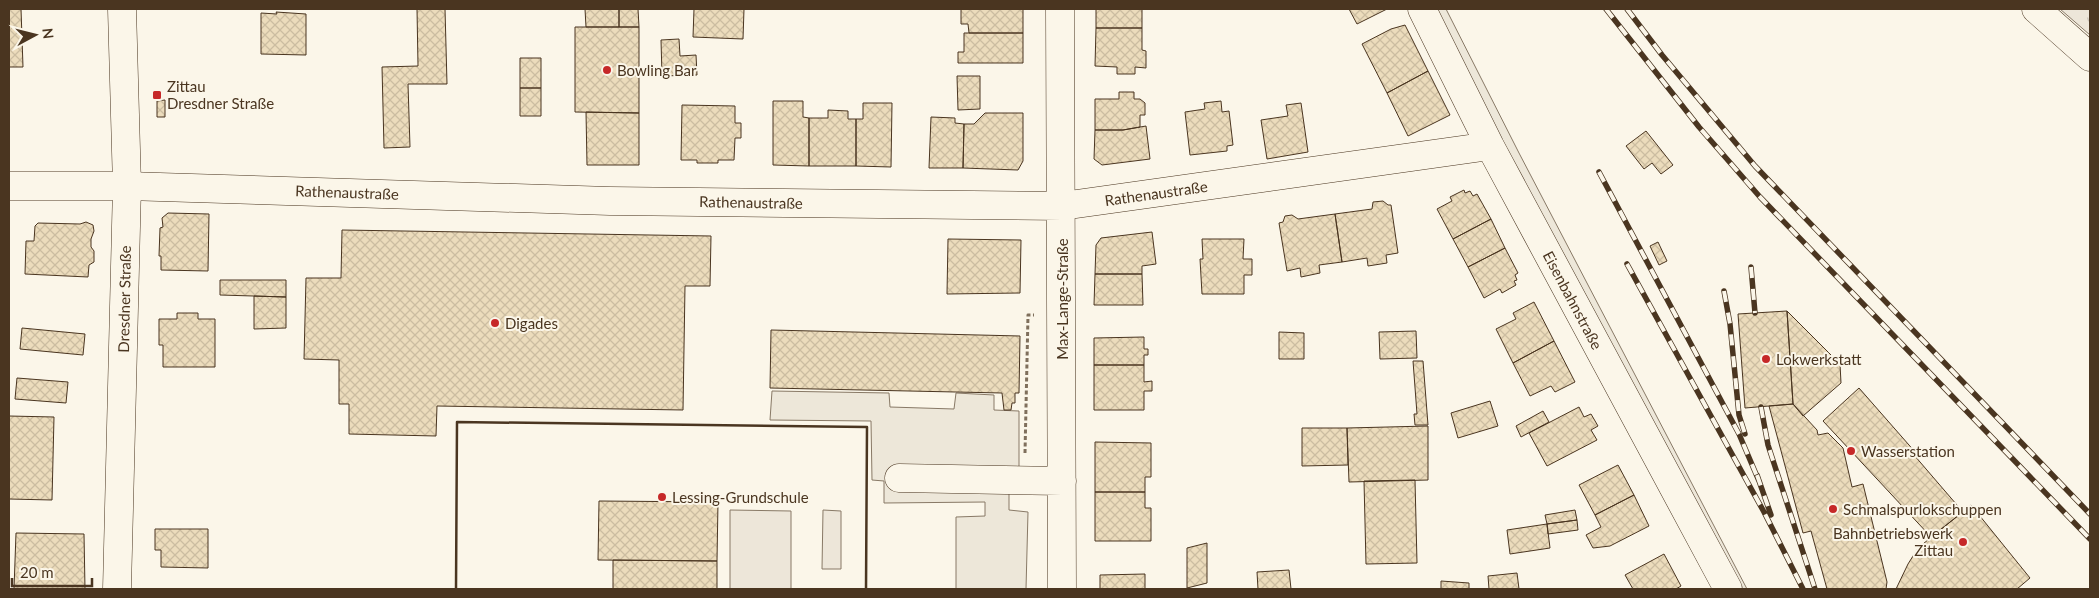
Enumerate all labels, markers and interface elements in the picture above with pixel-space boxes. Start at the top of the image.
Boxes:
north arrow [10,10,60,60]
text: N [39,27,57,40]
place label: Bowling Bar [617,61,697,79]
marker: Bowling Bar [601,64,613,76]
place label: Zittau Dresdner Straße [167,77,274,112]
marker: Zittau Dresdner Straße [151,89,163,101]
street label: Rathenaustraße [1103,177,1209,209]
street label: Rathenaustraße [295,181,399,203]
street label: Rathenaustraße [699,192,803,212]
street label: Max-Lange-Straße [1053,238,1071,360]
street label: Dresdner Straße [114,245,134,353]
street label: Eisenbahnstraße [1539,248,1607,352]
place label: Digades [505,314,558,332]
marker: Digades [489,317,501,329]
place label: Lokwerkstatt [1776,350,1862,368]
marker: Lokwerkstatt [1760,353,1772,365]
place label: Wasserstation [1861,442,1955,460]
marker: Wasserstation [1845,445,1857,457]
place label: Lessing-Grundschule [672,488,809,506]
marker: Lessing-Grundschule [656,491,668,503]
place label: Schmalspurlokschuppen [1843,500,2002,518]
marker: Schmalspurlokschuppen [1827,503,1839,515]
place label: Bahnbetriebswerk Zittau [1833,524,1953,559]
marker: Bahnbetriebswerk Zittau [1957,536,1969,548]
scale bar [12,556,92,588]
text: 20 m [20,563,54,581]

